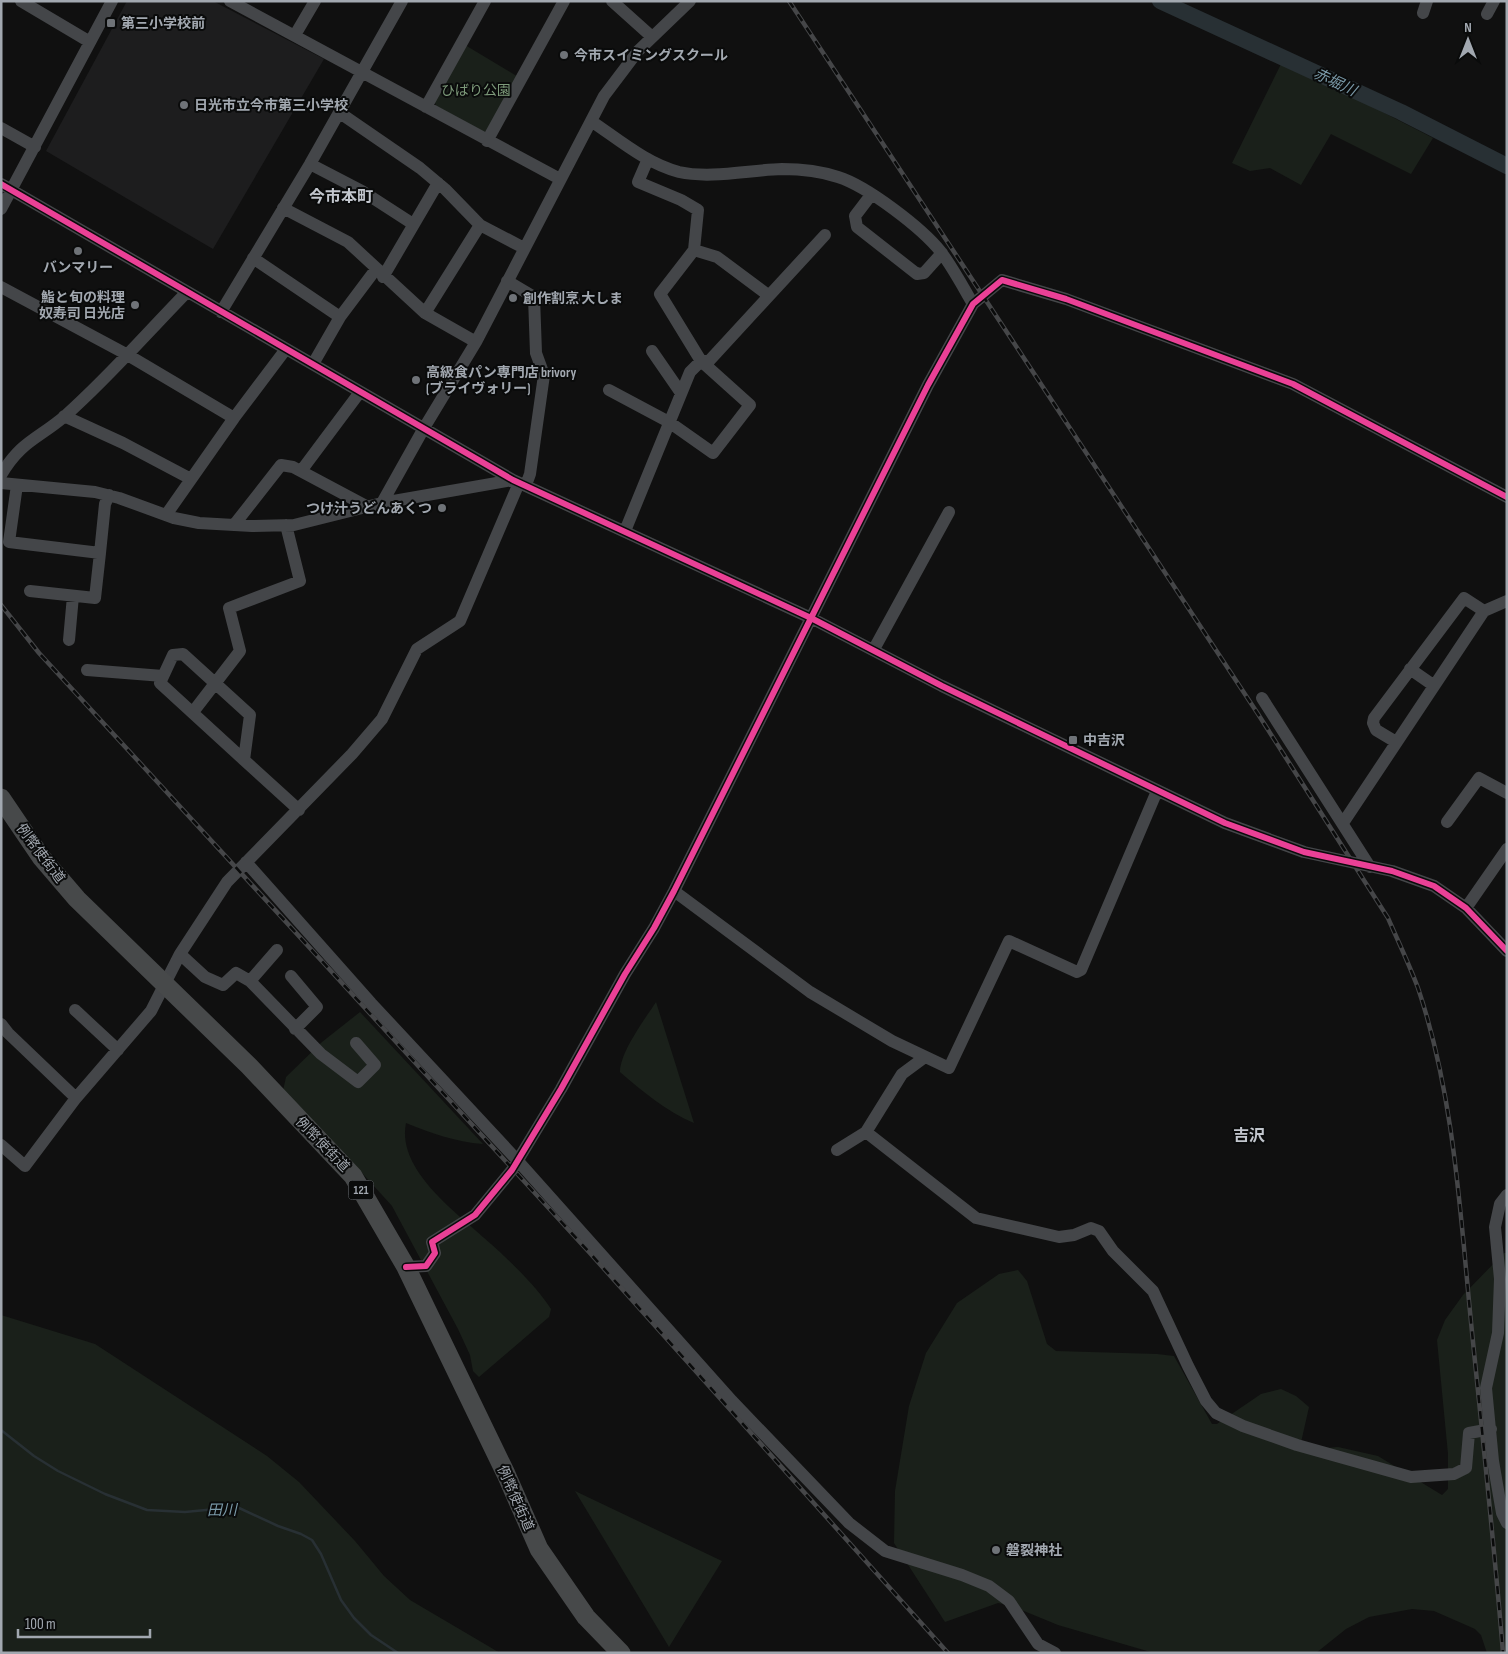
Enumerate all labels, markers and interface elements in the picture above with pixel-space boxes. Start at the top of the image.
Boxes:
place label: 第三小学校前 [121,15,205,32]
north arrow [1443,15,1493,65]
marker: 第三小学校前 [105,17,117,29]
text: N [1464,19,1472,36]
place label: 今市スイミングスクール [574,47,728,64]
marker: 今市スイミングスクール [558,49,570,61]
water label: 赤堀川 [1310,64,1361,101]
park label: ひばり公園 [441,82,511,99]
place label: 日光市立今市第三小学校 [194,97,348,114]
marker: 日光市立今市第三小学校 [178,99,190,111]
district label: 今市本町 [309,188,373,207]
marker: バンマリー [72,245,84,257]
place label: バンマリー [43,259,113,276]
place label: 鮨と旬の料理 奴寿司 日光店 [39,289,125,322]
place label: 創作割烹 大しま [523,290,623,307]
marker: 創作割烹 大しま [507,292,519,304]
marker: 鮨と旬の料理 奴寿司 日光店 [129,299,141,311]
place label: 高級食パン専門店 brivory (ブライヴォリー) [426,364,576,397]
marker: 高級食パン専門店 brivory (ブライヴォリー) [410,374,422,386]
place label: つけ汁うどんあくつ [306,500,432,517]
marker: つけ汁うどんあくつ [436,502,448,514]
place label: 中吉沢 [1083,732,1125,749]
marker: 中吉沢 [1067,734,1079,746]
street label: 例幣使街道 [13,820,68,886]
street label: 例幣使街道 [292,1113,353,1175]
district label: 吉沢 [1233,1127,1265,1146]
road number: 121 [348,1180,374,1200]
street label: 例幣使街道 [494,1463,538,1534]
water label: 田川 [207,1501,239,1520]
place label: 磐裂神社 [1006,1542,1062,1559]
marker: 磐裂神社 [990,1544,1002,1556]
scale bar [18,1606,150,1638]
text: 100 m [25,1615,56,1634]

